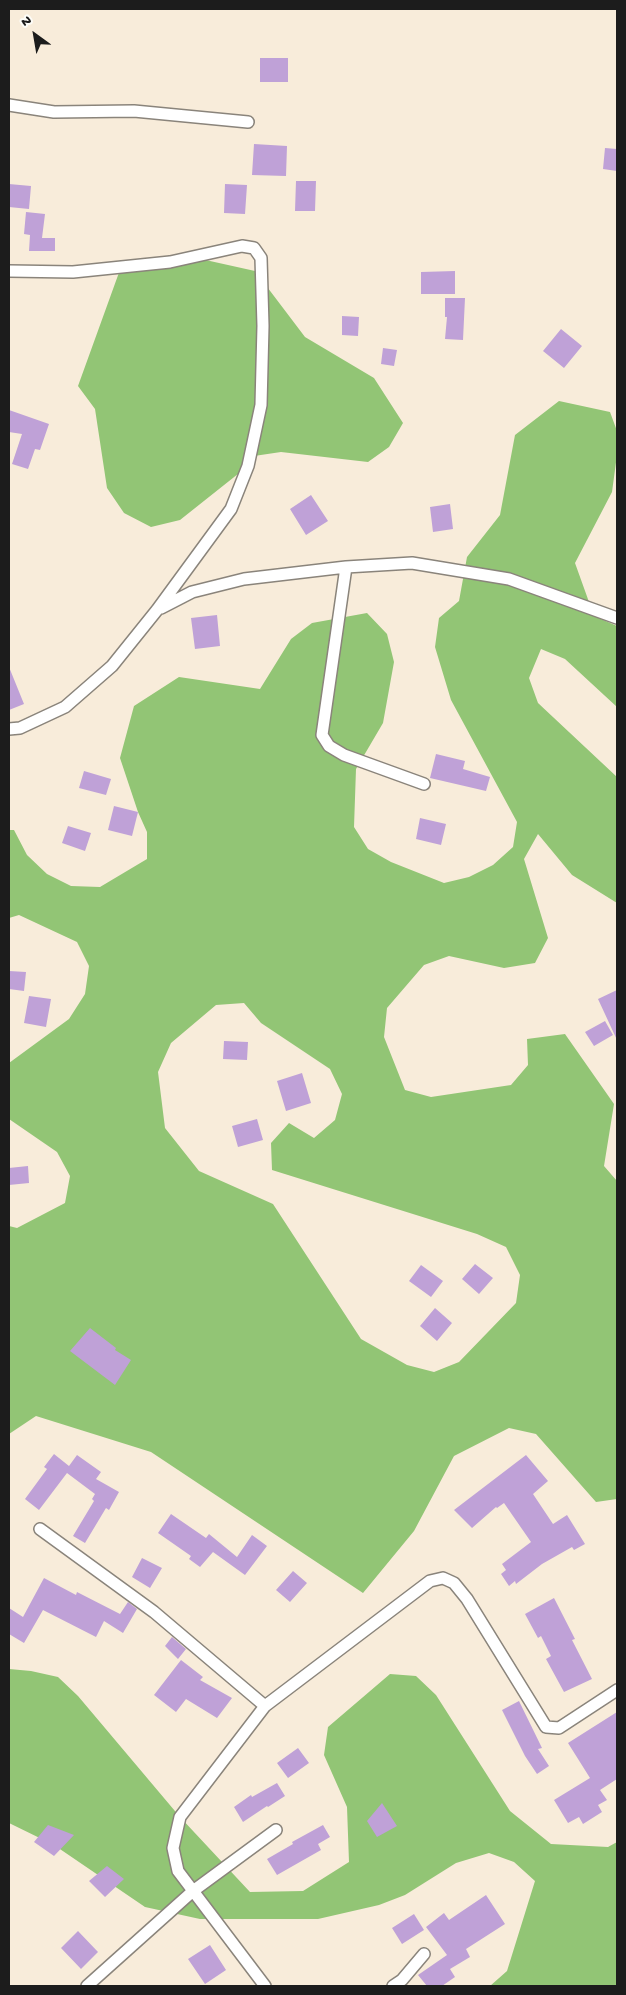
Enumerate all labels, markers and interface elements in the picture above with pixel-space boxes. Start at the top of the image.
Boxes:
north arrow [10,10,60,60]
text: N [18,12,35,31]

